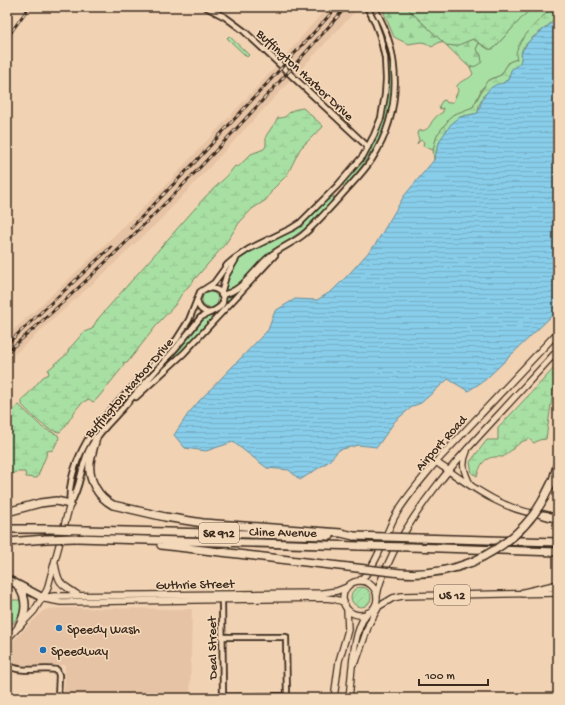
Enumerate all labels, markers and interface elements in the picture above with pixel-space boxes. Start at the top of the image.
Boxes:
street label: Buffington Harbor Drive [252,26,356,125]
street label: Buffington Harbor Drive [82,335,177,442]
street label: Airport Road [413,412,472,475]
road number: SR 912 [199,523,239,543]
street label: Cline Avenue [249,525,317,542]
street label: Guthrie Street [156,577,236,594]
road number: US 12 [434,585,470,605]
street label: Deal Street [205,615,222,681]
marker: Speedy Wash [54,623,64,633]
place label: Speedy Wash [67,623,140,638]
marker: Speedway [38,645,48,655]
place label: Speedway [51,645,109,660]
scale bar [419,661,488,687]
text: 100 m [424,670,455,684]

